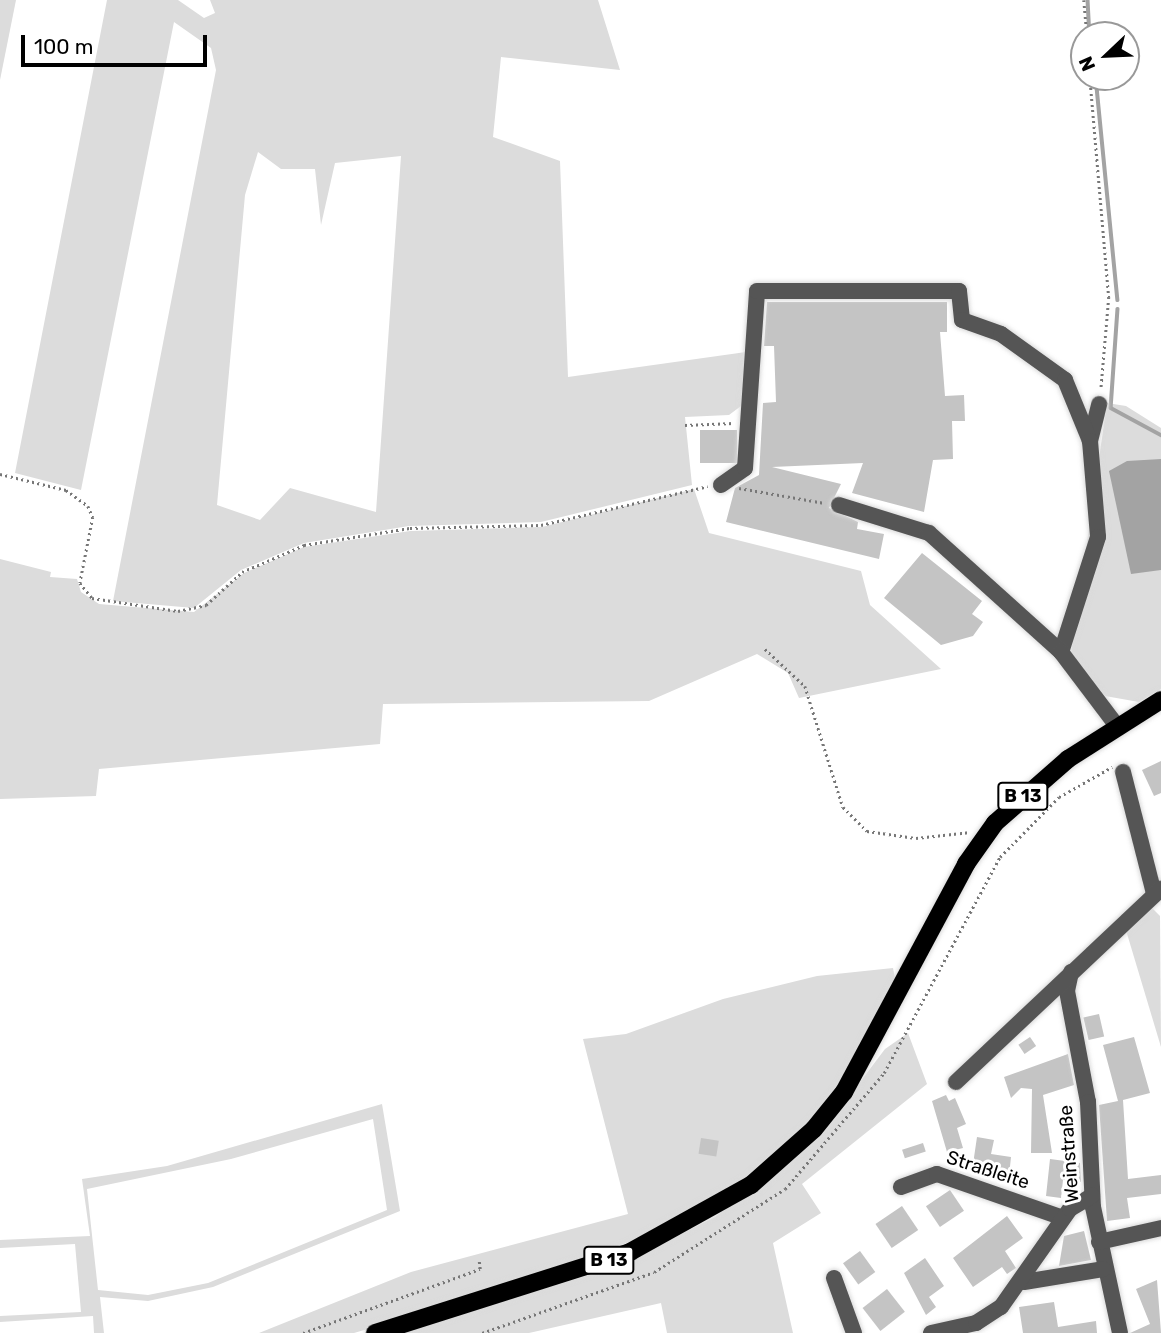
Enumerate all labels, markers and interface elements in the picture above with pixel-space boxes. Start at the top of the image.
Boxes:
scale bar [24,21,210,65]
north arrow [1070,21,1140,91]
text: 100 m [34,34,93,59]
text: N [1074,53,1100,74]
road number: B 13 [997,782,1049,810]
street label: Weinstraße [1054,1104,1084,1204]
street label: Straßleite [944,1146,1032,1194]
road number: B 13 [583,1246,635,1274]

